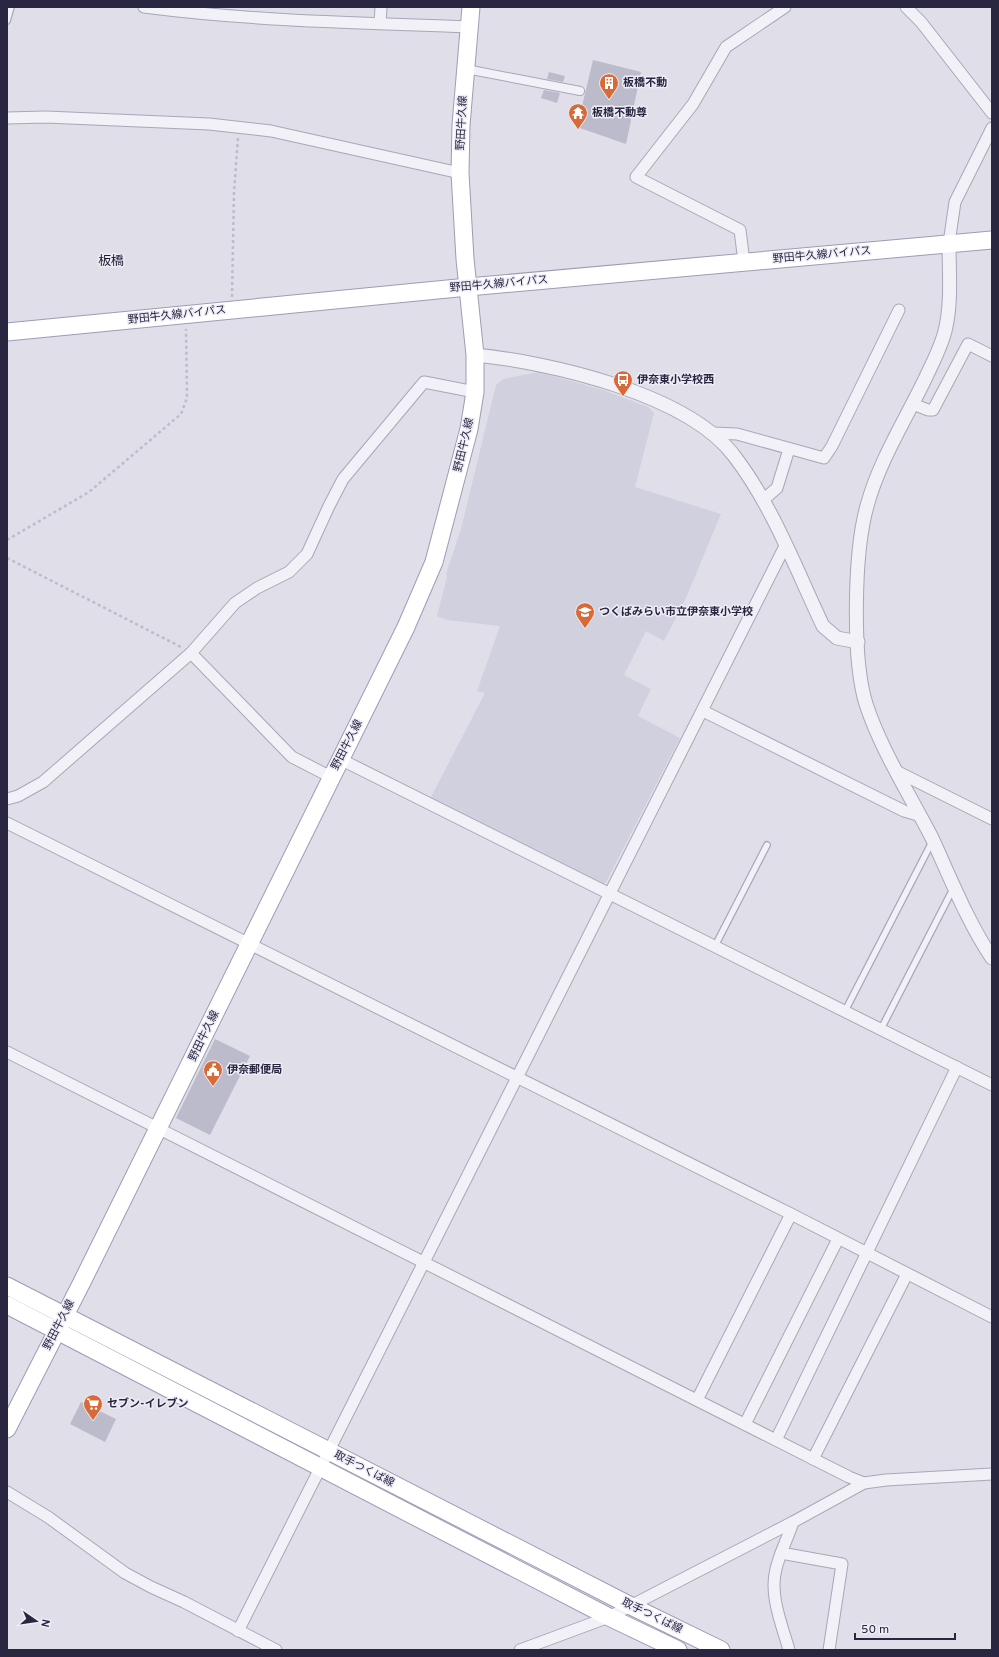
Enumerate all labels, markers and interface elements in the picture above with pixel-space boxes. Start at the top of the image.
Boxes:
building icon: 板橋不動 [598,72,620,100]
place label: 板橋不動 [623,76,667,90]
street label: 野田牛久線 [454,95,470,151]
temple icon: 板橋不動尊 [567,102,589,130]
place label: 板橋不動尊 [592,106,647,120]
street label: 野田牛久線バイパス [772,244,872,266]
district label: 板橋 [98,254,124,270]
street label: 野田牛久線バイパス [449,273,549,295]
street label: 野田牛久線バイパス [127,303,227,327]
bus stop icon: 伊奈東小学校西 [612,369,634,397]
place label: 伊奈東小学校西 [637,373,714,387]
street label: 野田牛久線 [451,417,477,473]
school or university icon: つくばみらい市立伊奈東小学校 [574,601,596,629]
place label: つくばみらい市立伊奈東小学校 [599,605,753,619]
street label: 野田牛久線 [328,717,366,773]
street label: 野田牛久線 [186,1008,222,1064]
public building icon: 伊奈郵便局 [202,1059,224,1087]
place label: 伊奈郵便局 [227,1063,282,1077]
street label: 野田牛久線 [40,1297,78,1353]
supermarket icon: セブン-イレブン [82,1393,104,1421]
place label: セブン-イレブン [107,1397,189,1411]
street label: 取手つくば線 [331,1448,397,1490]
street label: 取手つくば線 [619,1595,685,1637]
north arrow [16,1601,56,1641]
scale bar [855,1615,955,1641]
text: N [37,1618,52,1628]
text: 50 m [861,1622,889,1638]

